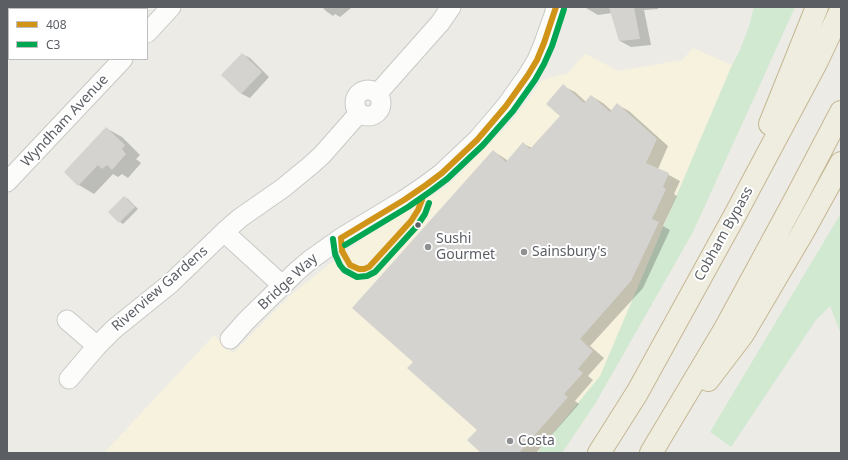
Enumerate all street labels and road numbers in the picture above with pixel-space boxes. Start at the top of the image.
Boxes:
street label: Wyndham Avenue [18,71,112,171]
street label: Cobham Bypass [691,184,757,284]
street label: Riverview Gardens [109,243,211,335]
street label: Bridge Way [255,250,321,314]

